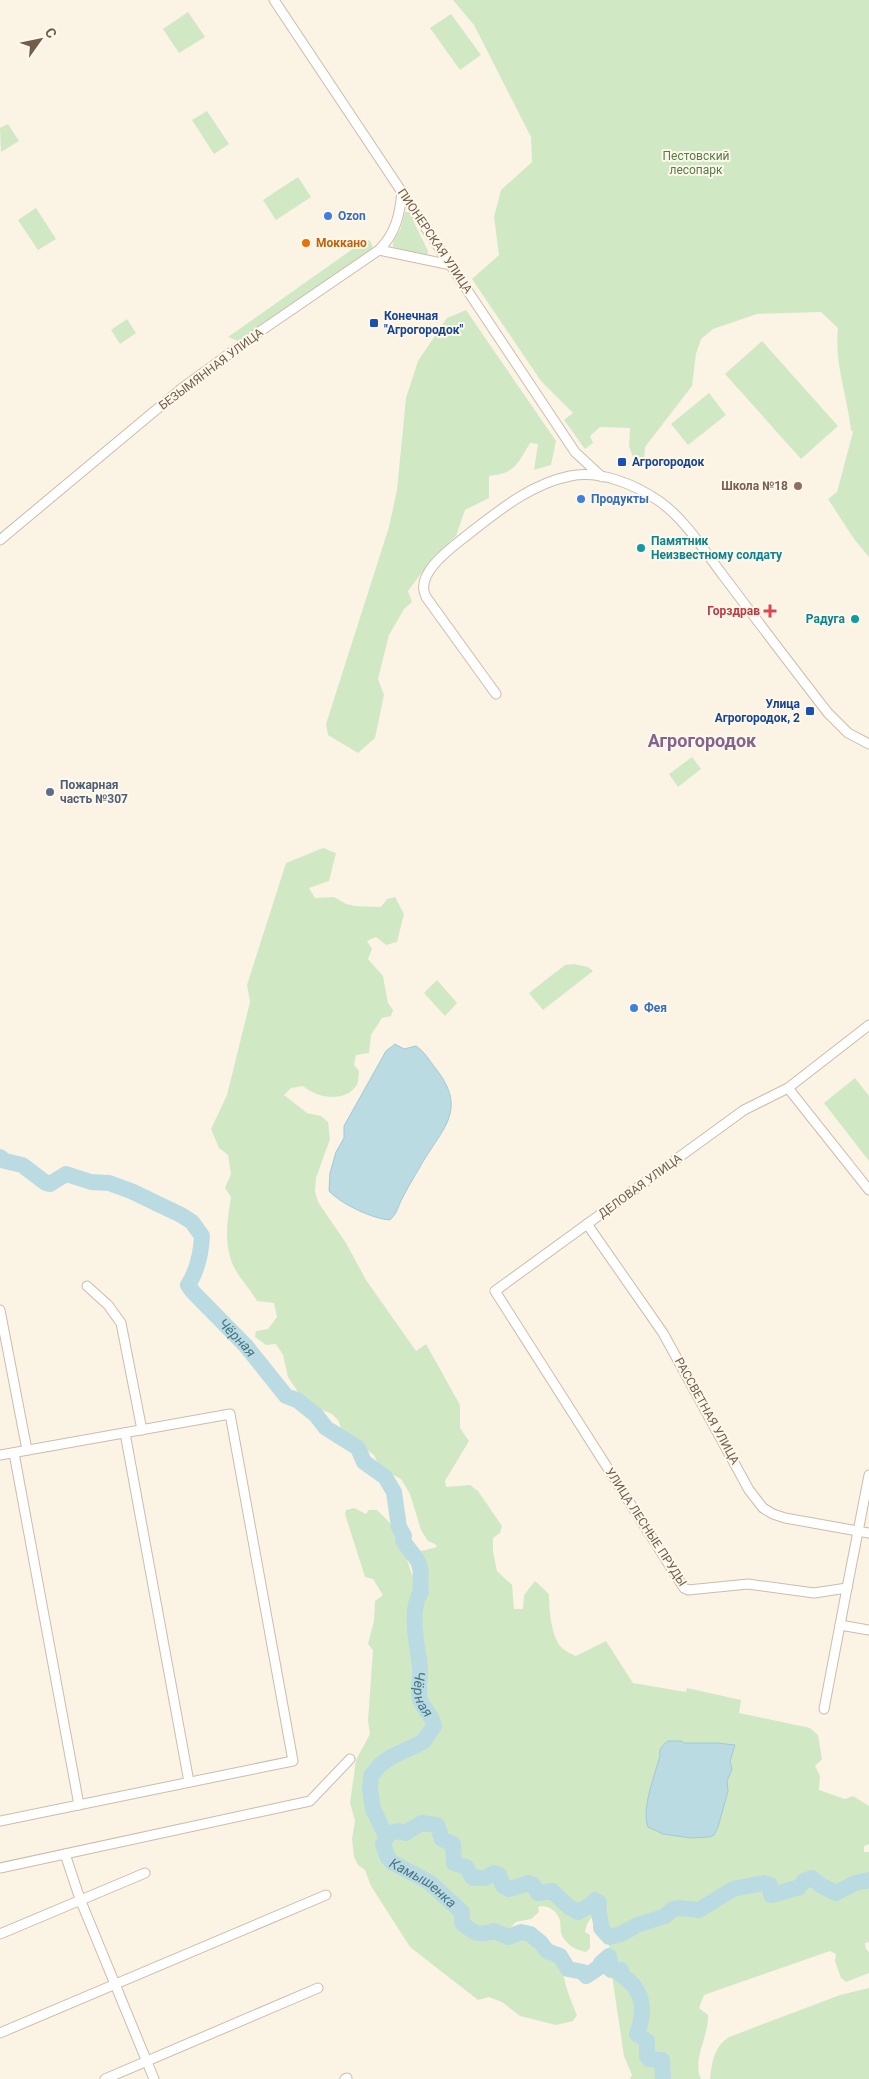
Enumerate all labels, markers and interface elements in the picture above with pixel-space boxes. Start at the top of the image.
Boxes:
north arrow [15,15,65,65]
text: С [42,25,60,41]
park label: Пестовский лесопарк [662,149,730,177]
street label: ПИОНЕРСКАЯ УЛИЦА [395,186,475,296]
place label: Ozon [338,209,366,223]
marker: Ozon [322,210,334,222]
place label: Моккано [316,236,367,250]
marker: Моккано [300,237,312,249]
place label: Конечная "Агрогородок" [384,309,463,337]
marker: Конечная "Агрогородок" [368,317,380,329]
street label: БЕЗЫМЯННАЯ УЛИЦА [156,325,266,413]
place label: Агрогородок [632,455,705,469]
marker: Агрогородок [616,456,628,468]
place label: Школа №18 [721,479,788,493]
marker: Школа №18 [792,480,804,492]
place label: Продукты [591,492,649,506]
marker: Продукты [575,493,587,505]
place label: Памятник Неизвестному солдату [651,534,783,562]
marker: Памятник Неизвестному солдату [635,542,647,554]
place label: Горздрав [707,604,760,618]
marker: Горздрав [764,605,776,617]
place label: Радуга [806,612,846,626]
marker: Радуга [849,613,861,625]
place label: Улица Агрогородок, 2 [715,697,801,725]
marker: Улица Агрогородок, 2 [804,705,816,717]
district label: Агрогородок [648,730,757,751]
place label: Пожарная часть №307 [60,778,128,806]
marker: Пожарная часть №307 [44,786,56,798]
place label: Фея [644,1001,667,1015]
marker: Фея [628,1002,640,1014]
street label: ДЕЛОВАЯ УЛИЦА [596,1151,685,1221]
water label: Чёрная [215,1315,259,1360]
street label: РАССВЕТНАЯ УЛИЦА [672,1355,742,1467]
street label: УЛИЦА ЛЕСНЫЕ ПРУДЫ [602,1465,690,1589]
water label: Чёрная [411,1671,436,1720]
water label: Камышенка [387,1855,460,1911]

